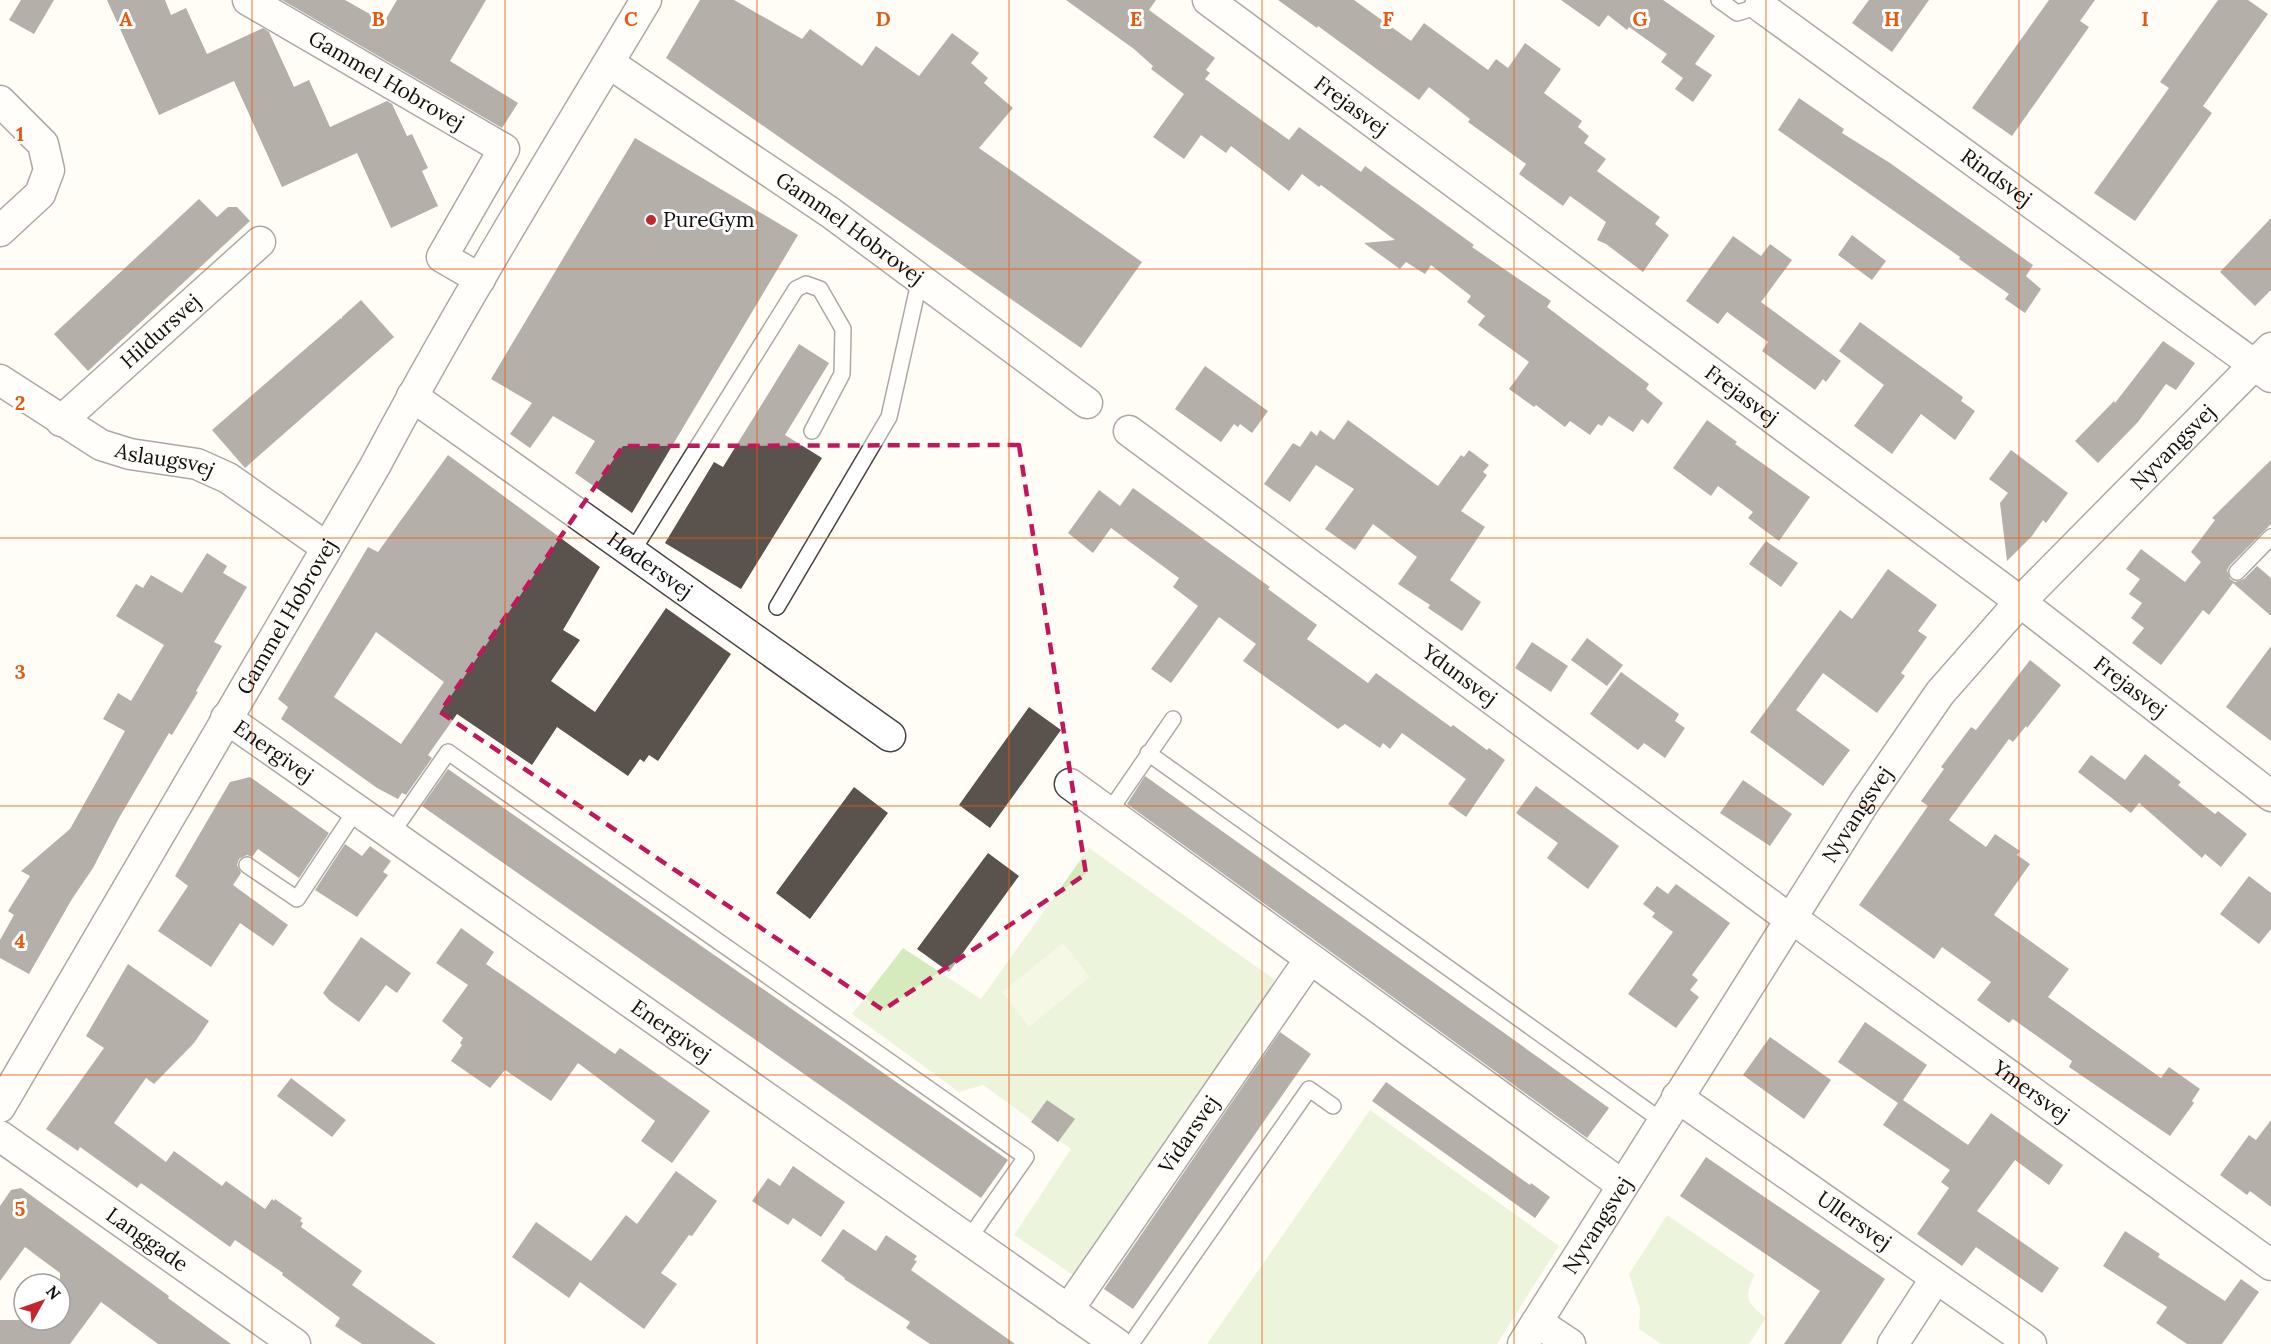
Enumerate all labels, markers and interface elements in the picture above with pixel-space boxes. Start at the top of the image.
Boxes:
text: A [119,6,133,31]
text: B [371,6,385,31]
text: C [624,6,638,31]
text: D [875,6,891,31]
text: E [1130,6,1142,31]
text: F [1382,6,1394,31]
text: G [1632,6,1648,31]
text: H [1884,6,1900,31]
text: I [2141,6,2149,31]
street label: Gammel Hobrovej [304,24,469,136]
street label: Frejasvej [1309,69,1394,142]
text: 1 [16,121,24,146]
street label: Rindsvej [1956,142,2038,212]
street label: Gammel Hobrovej [771,166,929,290]
place label: PureGym [663,206,755,233]
marker: PureGym [644,213,658,227]
street label: Hildursvej [114,288,206,374]
street label: Frejasvej [1700,359,1784,431]
text: 2 [15,390,25,415]
street label: Nyvangsvej [2124,398,2221,495]
street label: Aslaugsvej [111,436,219,483]
street label: Hødersvej [602,525,698,604]
street label: Gammel Hobrovej [230,534,342,699]
street label: Ydunsvej [1416,638,1503,711]
street label: Frejasvej [2089,650,2172,723]
text: 3 [14,659,26,684]
street label: Energivej [229,714,319,788]
street label: Nyvangsvej [1816,761,1898,868]
text: 4 [15,928,26,953]
street label: Energivej [626,993,717,1068]
street label: Ymersvej [1987,1053,2075,1128]
street label: Vidarsvej [1152,1090,1225,1179]
street label: Nyvangsvej [1557,1172,1638,1279]
street label: Ullersvej [1812,1185,1897,1256]
text: 5 [15,1196,26,1221]
street label: Langgade [101,1201,194,1278]
north arrow [12,1272,72,1332]
text: N [42,1281,65,1304]

